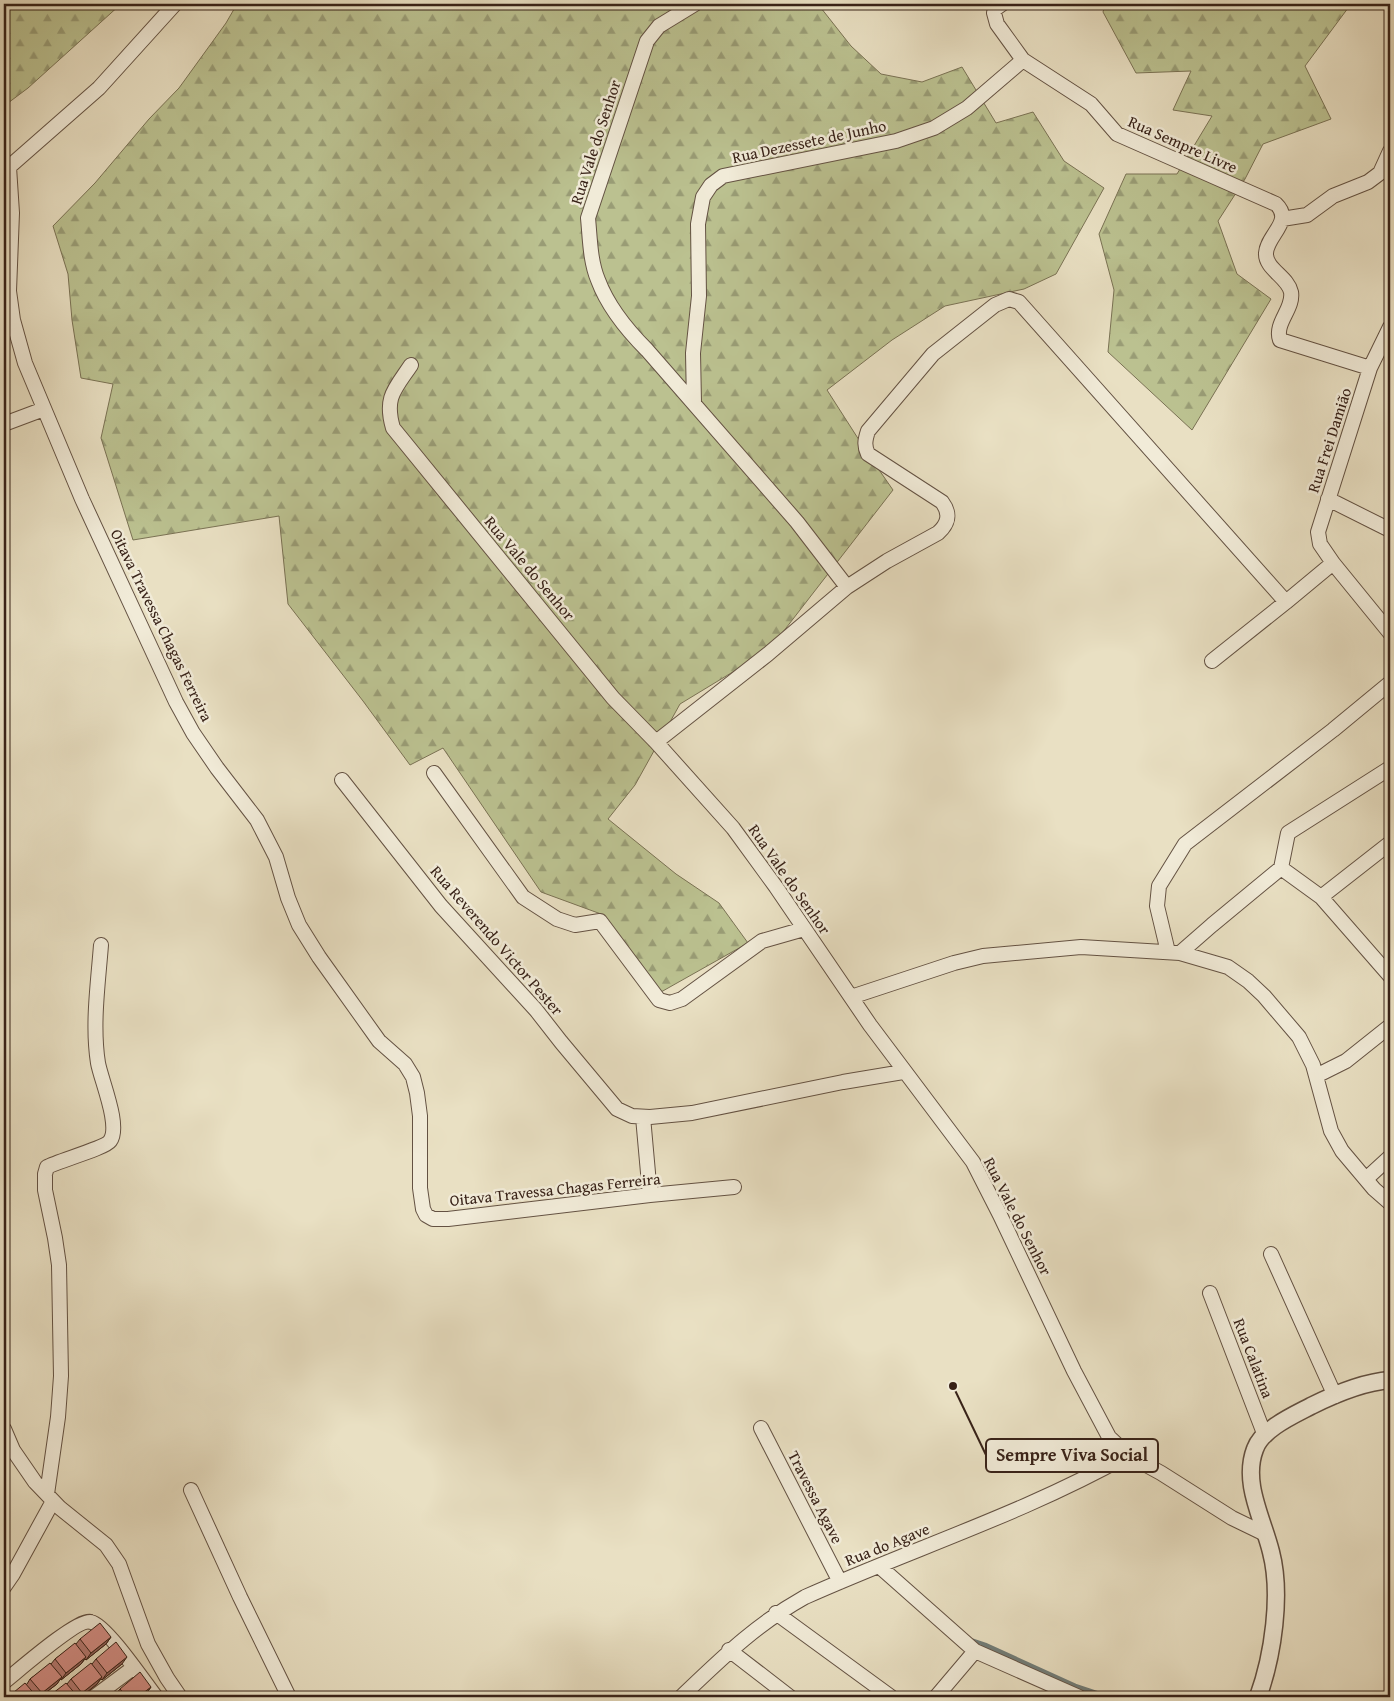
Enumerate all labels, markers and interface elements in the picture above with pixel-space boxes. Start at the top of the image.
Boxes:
street label: Rua Vale do Senhor [564,76,627,207]
street label: Rua Sempre Livre [1124,109,1242,179]
street label: Rua Dezessete de Junho [730,113,888,169]
street label: Rua Frei Damião [1301,384,1357,496]
street label: Rua Vale do Senhor [479,511,581,626]
street label: Oitava Travessa Chagas Ferreira [105,525,219,726]
street label: Rua Vale do Senhor [743,819,837,939]
street label: Rua Reverendo Victor Pester [425,860,569,1021]
street label: Rua Vale do Senhor [978,1153,1058,1280]
street label: Oitava Travessa Chagas Ferreira [448,1166,662,1212]
street label: Rua Calatina [1228,1315,1280,1402]
callout: Sempre Viva Social [986,1439,1158,1472]
text: Sempre Viva Social [996,1441,1148,1468]
street label: Travessa Agave [782,1446,850,1548]
street label: Rua do Agave [841,1516,933,1572]

